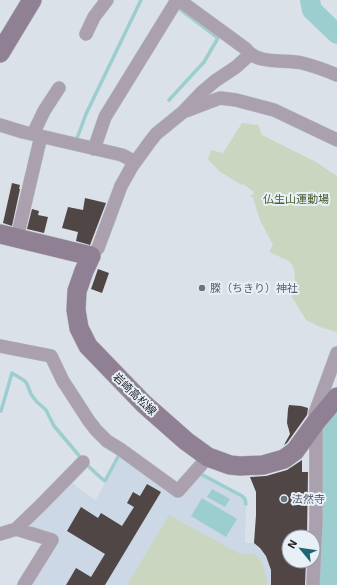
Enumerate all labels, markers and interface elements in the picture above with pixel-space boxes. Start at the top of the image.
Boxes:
park label: 仏生山運動場 [263,192,329,205]
place label: 榺（ちきり）神社 [210,281,298,294]
marker: 榺（ちきり）神社 [197,283,207,293]
street label: 岩崎高松線 [111,370,160,417]
place label: 法然寺 [292,492,325,505]
marker: 法然寺 [279,494,289,504]
north arrow [281,529,321,569]
text: N [284,537,299,551]

